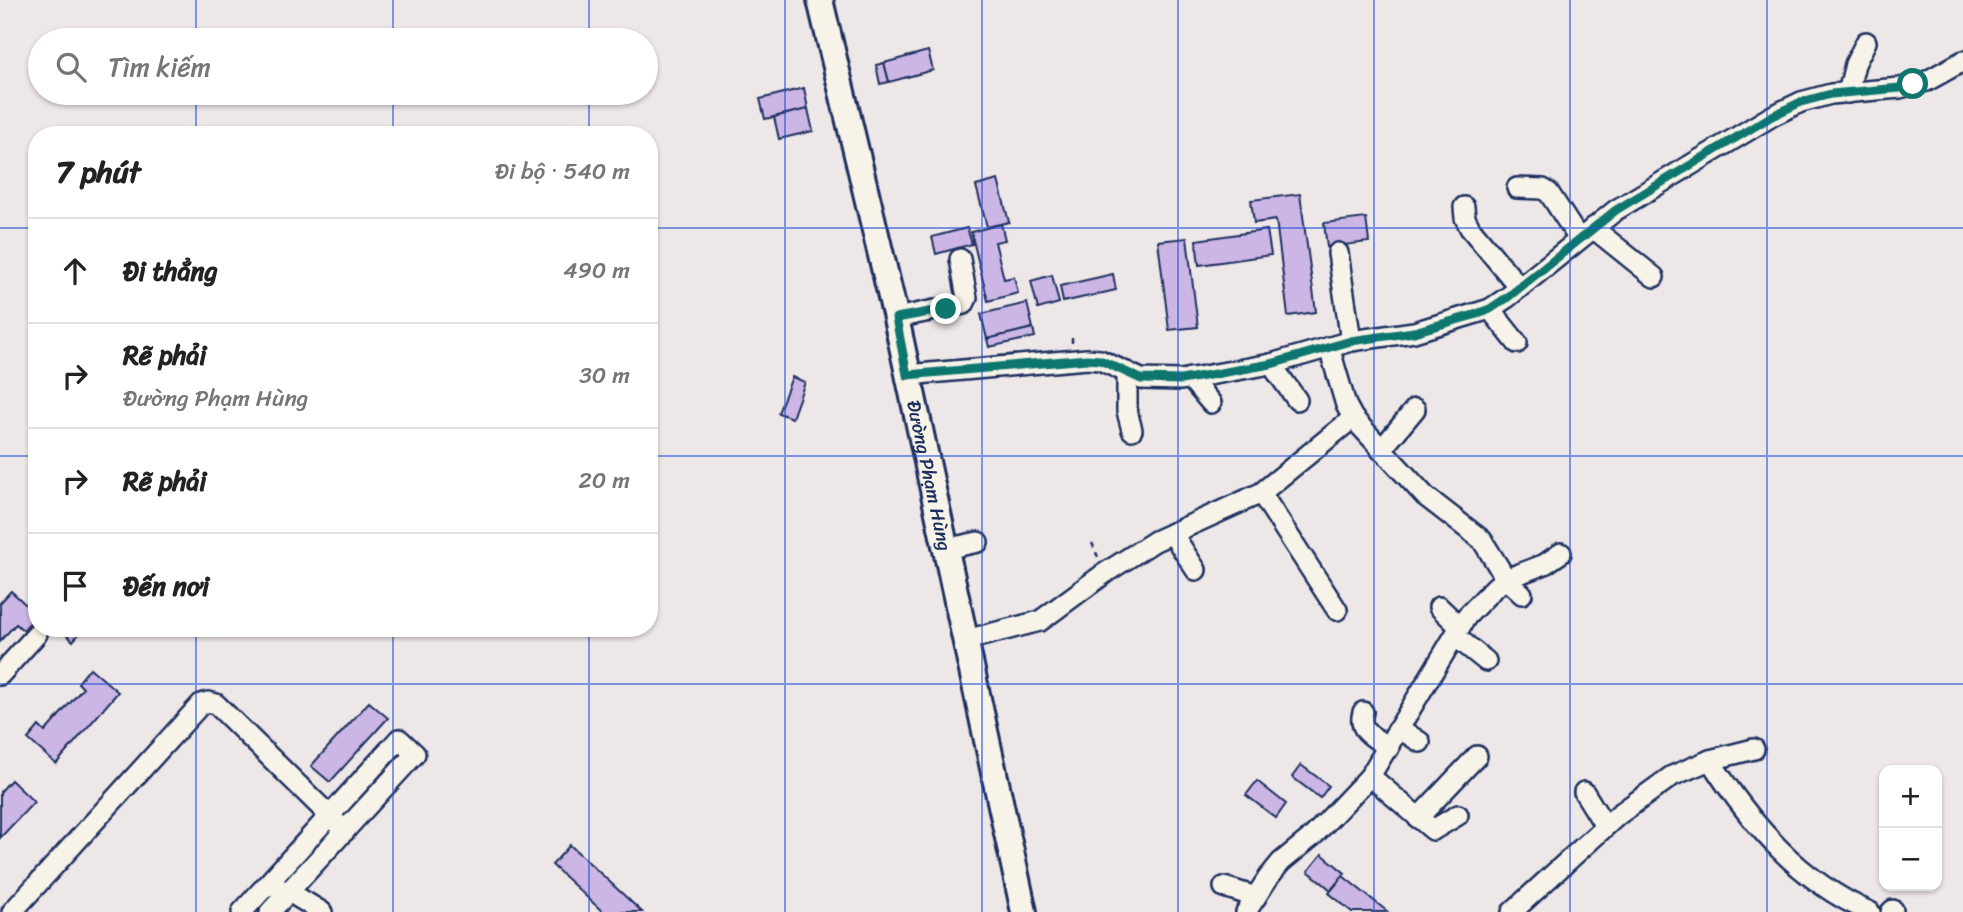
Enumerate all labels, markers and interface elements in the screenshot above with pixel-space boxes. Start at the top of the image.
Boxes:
search box [28,28,658,105]
text: Tìm kiếm [108,44,211,90]
icon: search [52,48,90,86]
route start [1897,68,1928,99]
text: 7 phút [56,145,141,199]
text: Đi bộ · 540 m [495,151,630,192]
text: Đi thẳng [123,248,218,294]
text: 490 m [563,250,630,291]
icon: ahead [56,252,94,290]
route end [930,293,961,324]
text: Rẽ phải [123,332,207,378]
text: 30 m [579,355,630,396]
icon: right [56,357,94,395]
text: Đường Phạm Hùng [123,378,308,419]
street label: Đường Phạm Hùng [897,397,962,554]
text: Rẽ phải [123,458,207,504]
text: 20 m [579,460,630,501]
icon: right [56,462,94,500]
text: Đến nơi [123,563,209,609]
icon: arrive [56,567,94,605]
map controls [1879,765,1942,891]
button: + [1879,765,1942,828]
button: − [1879,828,1942,891]

